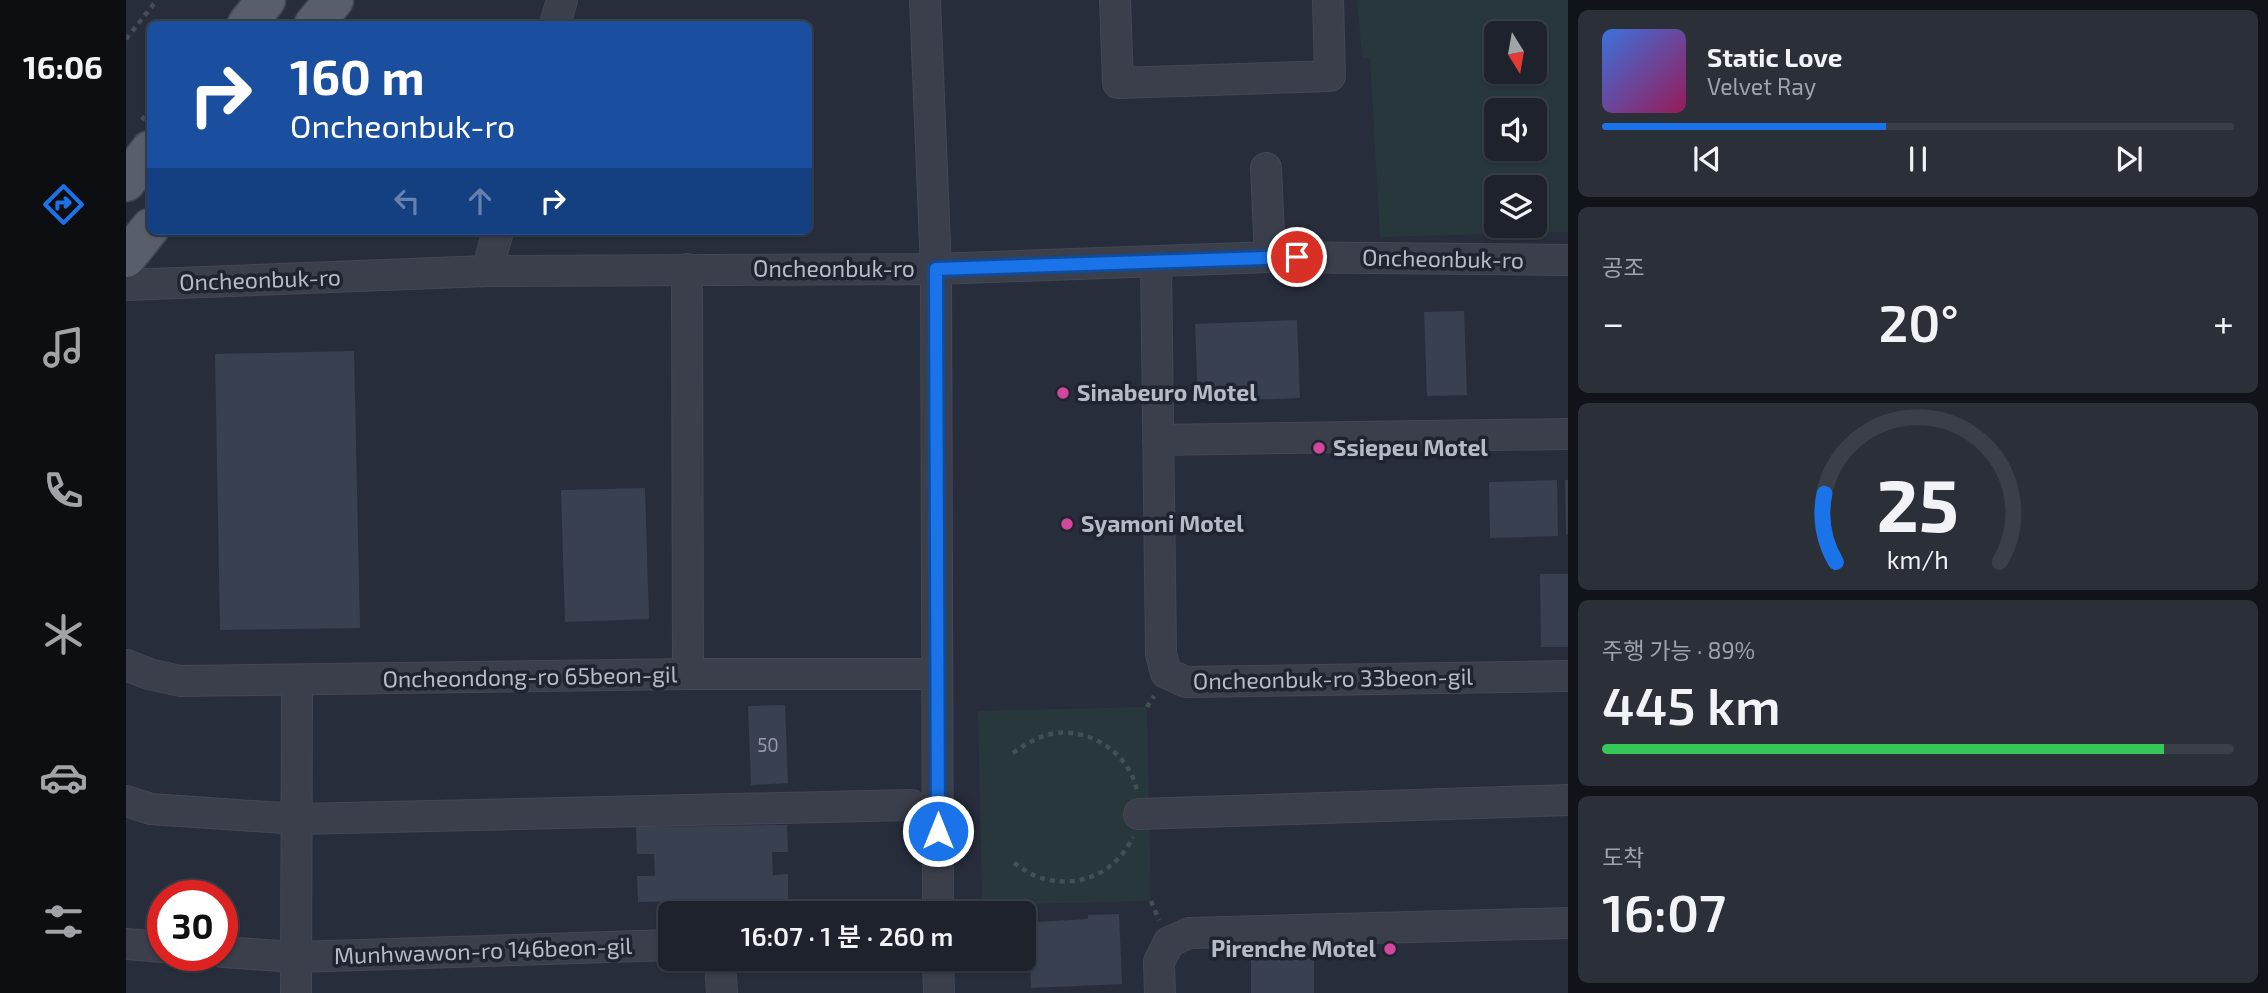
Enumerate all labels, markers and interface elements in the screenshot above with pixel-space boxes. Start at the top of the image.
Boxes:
north arrow [1484,21,1547,84]
map controls [1484,21,1547,238]
text: Static Love [1707,41,1843,72]
text: 160 m [290,46,425,105]
text: 16:06 [23,47,103,85]
icon: right [175,49,266,140]
text: Velvet Ray [1707,72,1816,100]
button: sound [1484,98,1547,161]
text: Oncheonbuk-ro [290,106,515,144]
icon: previous [1688,140,1726,178]
icon: pause [1899,140,1937,178]
icon: next [2110,140,2148,178]
button: layers [1484,175,1547,238]
icon: directions [39,180,88,229]
icon: left [388,182,426,220]
icon: ahead [461,182,499,220]
icon: right [534,182,572,220]
pin [1267,227,1327,287]
icon: arrive [1278,238,1316,276]
street label: Oncheonbuk-ro [1362,243,1524,273]
text: 공조 [1602,253,1644,281]
street label: Oncheonbuk-ro [753,254,915,282]
street label: Oncheonbuk-ro [179,262,341,296]
text: 20° [1878,290,1959,352]
text: − [1602,299,1624,345]
text: + [2213,299,2234,345]
icon: music [39,323,88,372]
place label: Sinabeuro Motel [1077,378,1257,406]
marker: Sinabeuro Motel [1055,385,1071,401]
place label: Ssiepeu Motel [1333,433,1488,461]
marker: Ssiepeu Motel [1311,440,1327,456]
text: 25 [1877,460,1959,548]
icon: phone [39,466,88,515]
place label: Syamoni Motel [1081,509,1244,537]
marker: Syamoni Motel [1059,516,1075,532]
text: km/h [1887,544,1949,574]
icon: climate [39,610,88,659]
text: 주행 가능 · 89% [1602,636,1755,664]
street label: Oncheondong-ro 65beon-gil [382,659,678,693]
street label: Oncheonbuk-ro 33beon-gil [1193,662,1473,694]
text: 445 km [1602,673,1781,735]
house number: 50 [757,733,779,756]
icon: car [39,753,88,802]
position arrow [901,794,975,868]
text: 도착 [1602,843,1644,871]
speed limit sign: 30 [147,880,238,971]
text: 16:07 [1602,880,1726,942]
icon: filters [39,897,88,946]
text: 16:07 · 1 분 · 260 m [741,920,953,951]
street label: Munhwawon-ro 146beon-gil [333,931,633,969]
place label: Pirenche Motel [1211,934,1376,962]
marker: Pirenche Motel [1382,941,1398,957]

